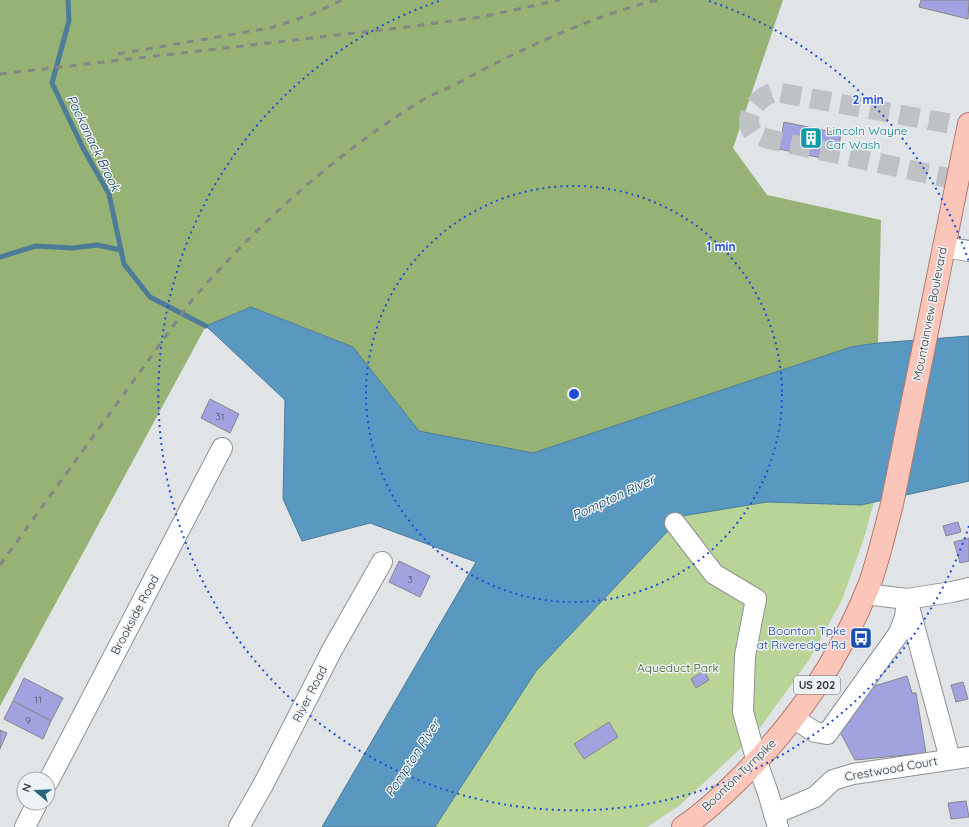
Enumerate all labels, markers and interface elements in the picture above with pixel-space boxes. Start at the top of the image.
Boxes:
water label: Packanack Brook [64,92,125,195]
text: 2 min [852,92,884,107]
place label: Lincoln Wayne Car Wash [826,123,908,152]
building icon: Lincoln Wayne Car Wash [798,125,824,151]
text: 1 min [706,239,736,254]
street label: Mountainview Boulevard [909,246,950,382]
centre of rings [567,387,581,401]
house number: 31 [216,410,224,423]
water label: Pompton River [569,470,659,523]
street label: Brookside Road [107,572,162,657]
house number: 3 [407,573,413,586]
place label: Boonton Tpke at Riveredge Rd [757,623,846,652]
bus stop icon: Boonton Tpke at Riveredge Rd [848,625,874,651]
park label: Aqueduct Park [637,660,719,675]
street label: River Road [289,663,330,725]
road number: US 202 [794,676,840,694]
house number: 11 [34,693,42,706]
house number: 9 [25,714,31,727]
water label: Pompton River [381,715,444,800]
street label: Boonton Turnpike [698,735,779,814]
street label: Crestwood Court [843,753,938,784]
north arrow [16,771,56,811]
text: N [19,782,34,794]

